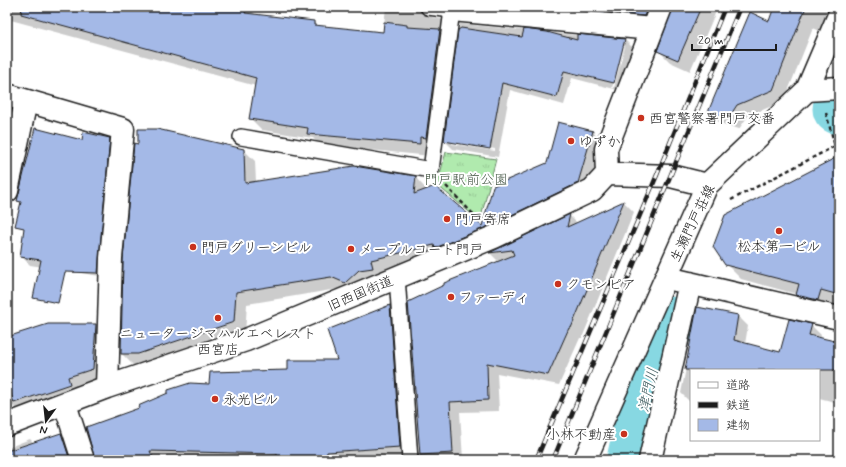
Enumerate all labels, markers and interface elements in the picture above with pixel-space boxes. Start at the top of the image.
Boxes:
scale bar [692,26,776,52]
text: 20 m [698,33,724,49]
place label: 西宮警察署門戸交番 [649,110,775,128]
marker: 西宮警察署門戸交番 [636,113,646,123]
place label: ゆずか [579,133,621,151]
marker: ゆずか [566,136,576,146]
park label: 門戸駅前公園 [424,171,508,189]
street label: 生瀬門戸荘線 [666,182,719,265]
place label: 門戸寄席 [455,211,511,229]
marker: 門戸寄席 [442,214,452,224]
marker: 松本第一ビル [774,226,784,236]
place label: 松本第一ビル [737,238,821,256]
place label: 門戸グリーンビル [201,239,312,257]
place label: メープルコート門戸 [359,241,484,259]
marker: 門戸グリーンビル [188,242,198,252]
marker: メープルコート門戸 [346,244,356,254]
street label: 旧西国街道 [325,272,396,316]
place label: クモンピア [566,276,636,294]
marker: クモンピア [553,279,563,289]
place label: ファーディ [459,289,529,307]
marker: ファーディ [446,292,456,302]
marker: ニュータージマハルエベレスト 西宮店 [213,313,223,323]
place label: ニュータージマハルエベレスト 西宮店 [119,325,317,359]
water label: 津門川 [634,366,664,414]
legend [690,369,820,441]
text: 道路 [726,378,750,394]
place label: 永光ビル [223,391,279,409]
marker: 永光ビル [210,394,220,404]
text: 鉄道 [726,398,750,414]
north arrow [26,401,66,441]
text: 建物 [726,418,750,434]
text: N [38,422,49,437]
place label: 小林不動産 [546,426,616,444]
marker: 小林不動産 [619,429,629,439]

